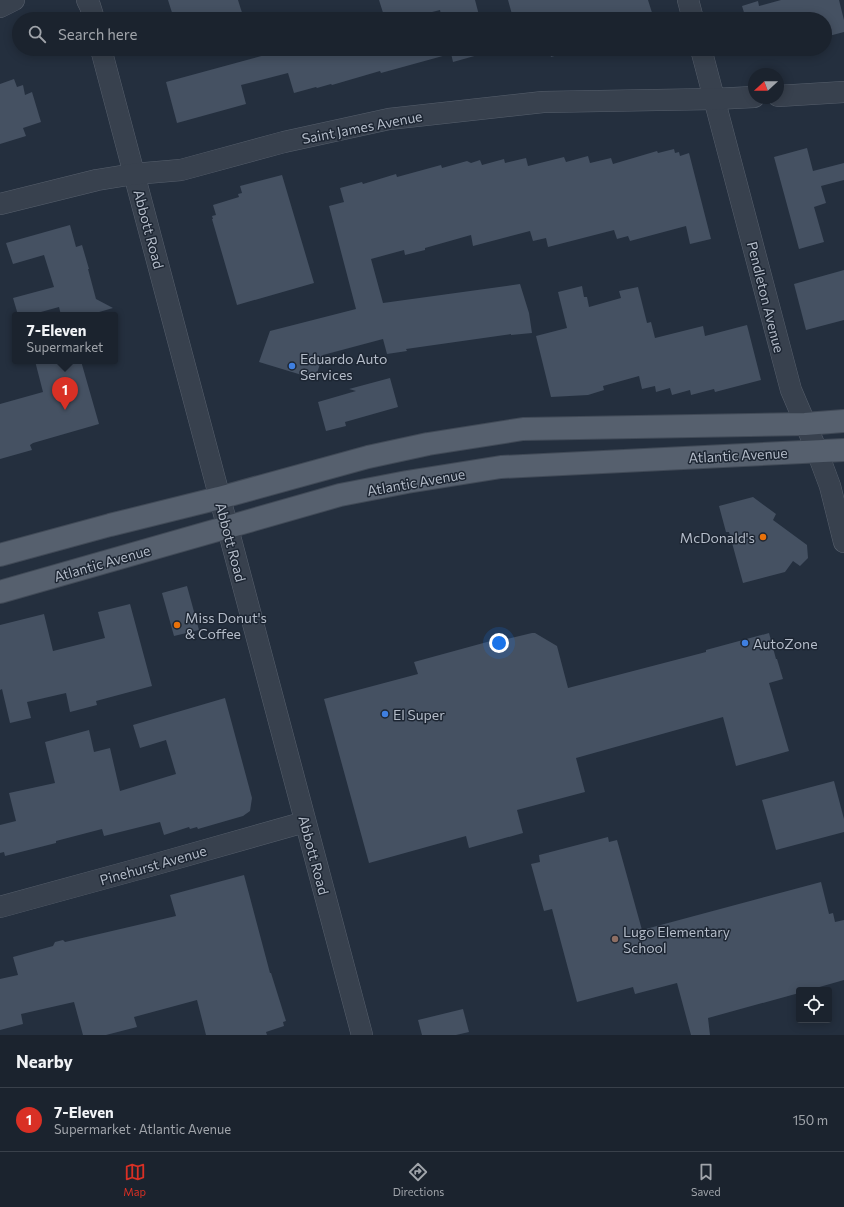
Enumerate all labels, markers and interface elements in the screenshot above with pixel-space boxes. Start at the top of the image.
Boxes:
search box [12,12,832,56]
icon: search [26,23,48,45]
text: Search here [58,25,137,43]
north arrow [748,68,784,104]
street label: Saint James Avenue [300,107,424,147]
street label: Abbott Road [130,188,168,270]
street label: Pendleton Avenue [744,240,788,354]
popup [12,312,118,364]
text: 7-Eleven [27,321,86,339]
text: Supermarket [27,339,103,355]
place label: Eduardo Auto Services [300,350,387,383]
marker: Eduardo Auto Services [287,361,297,371]
pin: 1 [52,377,78,410]
street label: Atlantic Avenue [688,444,788,466]
street label: Atlantic Avenue [366,465,466,499]
street label: Abbott Road [212,501,250,583]
place label: McDonald's [680,529,755,546]
marker: McDonald's [758,532,768,542]
street label: Atlantic Avenue [52,541,152,585]
place label: Miss Donut's & Coffee [185,609,267,642]
marker: Miss Donut's & Coffee [172,620,182,630]
your location [489,633,509,653]
place label: AutoZone [753,635,818,652]
marker: AutoZone [740,638,750,648]
place label: El Super [393,706,445,723]
marker: El Super [380,709,390,719]
street label: Abbott Road [295,814,333,896]
street label: Pinehurst Avenue [98,842,208,888]
place label: Lugo Elementary School [623,923,730,956]
marker: Lugo Elementary School [610,934,620,944]
map controls [796,987,832,1023]
button: locate [796,987,832,1023]
text: Nearby [16,1051,73,1072]
text: 7-Eleven [54,1103,114,1121]
text: 1 [26,1112,32,1128]
text: 150 m [793,1112,828,1128]
text: Supermarket · Atlantic Avenue [54,1121,231,1137]
tab: Map [123,1161,146,1198]
tab: Directions [393,1161,444,1198]
tab: Saved [691,1161,721,1198]

